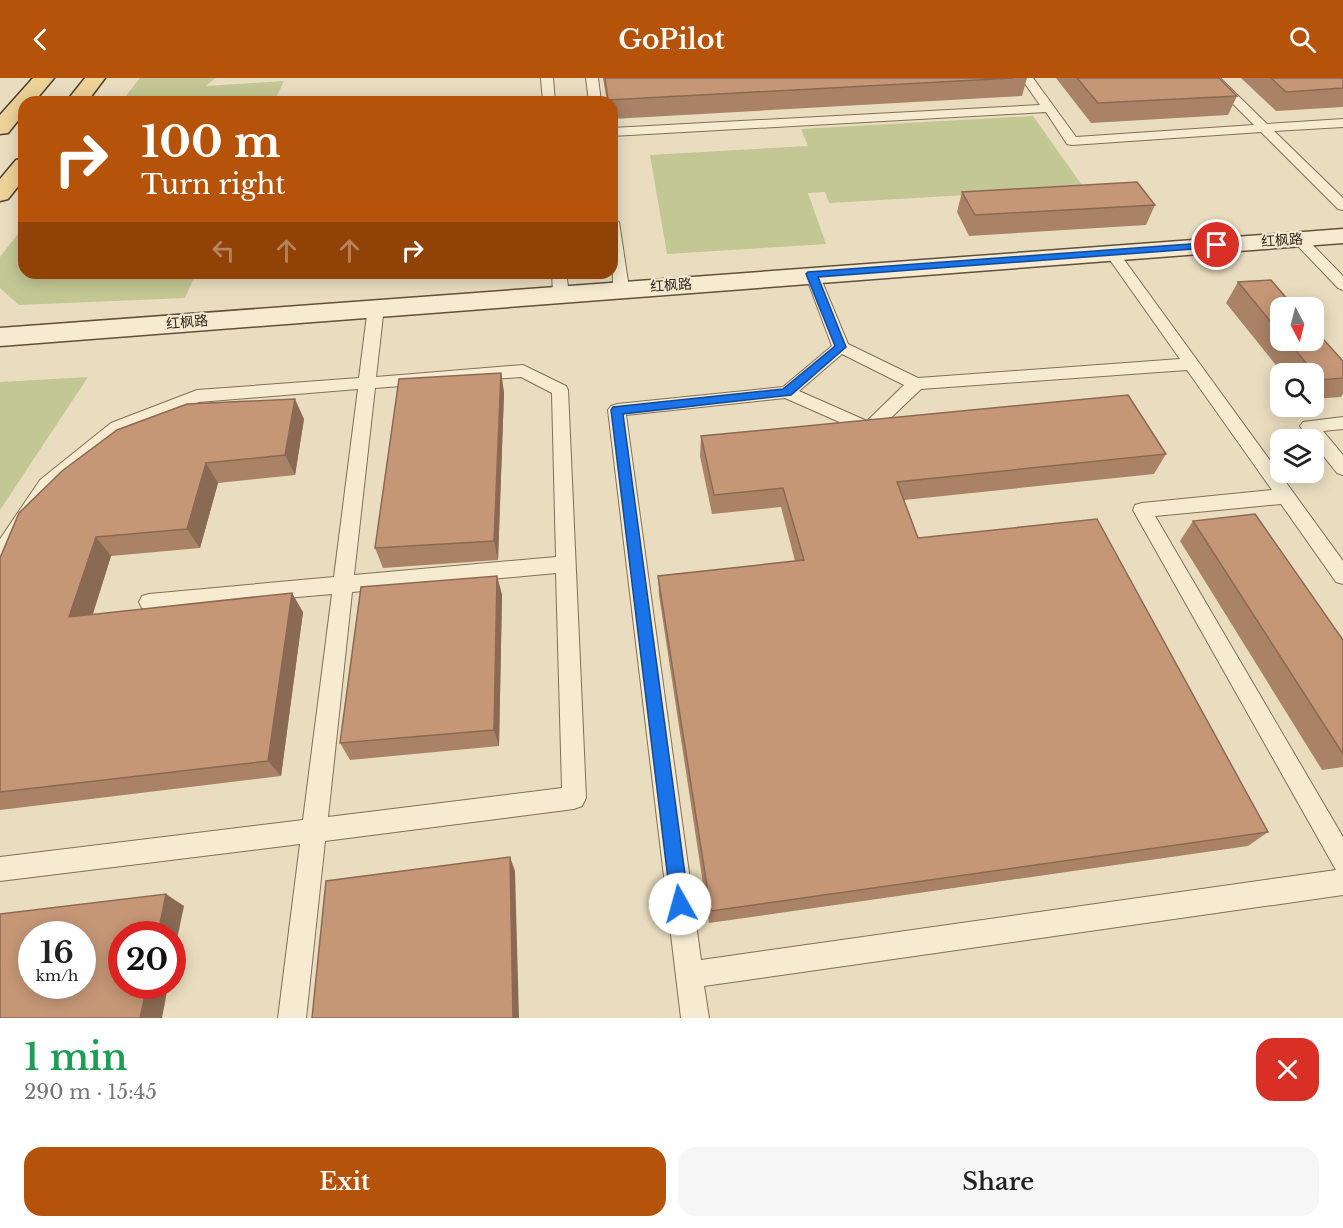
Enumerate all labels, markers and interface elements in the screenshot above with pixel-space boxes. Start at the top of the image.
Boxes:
icon: back [24,23,57,56]
text: GoPilot [618,23,725,56]
icon: search [1286,23,1319,56]
text: 100 m [141,116,280,168]
icon: right [42,120,120,198]
text: Turn right [141,168,285,201]
pin [1191,219,1242,270]
icon: arrive [1200,228,1233,261]
street label: 红枫路 [1260,230,1304,250]
icon: left [207,234,240,267]
icon: ahead [270,234,303,267]
icon: ahead [333,234,366,267]
icon: right [396,234,429,267]
street label: 红枫路 [649,275,693,295]
north arrow [1270,297,1324,351]
map controls [1270,297,1324,483]
street label: 红枫路 [165,311,209,333]
button: search [1270,363,1324,417]
button: layers [1270,429,1324,483]
position arrow [648,872,712,936]
speed limit sign: 20 [108,921,186,999]
text: 16 [40,934,74,971]
text: km/h [36,966,78,985]
text: 1 min [24,1035,128,1080]
button: close [1256,1038,1319,1101]
text: 290 m · 15:45 [24,1080,157,1104]
button: Exit [24,1147,666,1216]
button: Share [678,1147,1319,1216]

